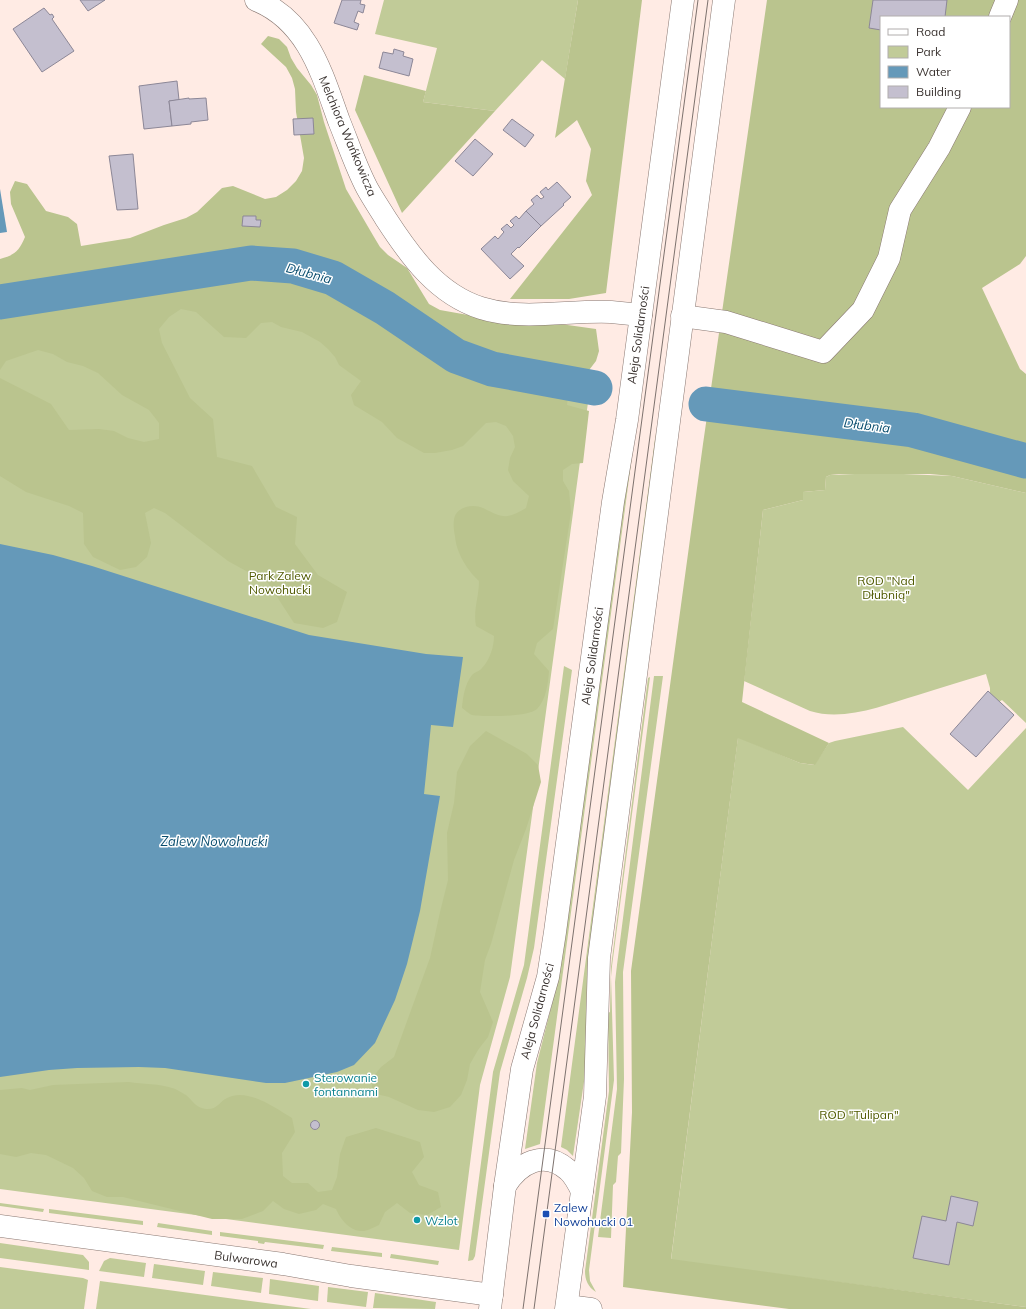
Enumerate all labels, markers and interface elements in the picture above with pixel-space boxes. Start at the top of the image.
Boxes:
legend [880,16,1010,108]
text: Road [916,24,945,39]
text: Park [916,44,942,59]
text: Water [916,64,952,79]
street label: Melchiora Wańkowicza [316,74,380,198]
text: Building [916,84,961,99]
water label: Dłubnia [284,259,334,287]
street label: Aleja Solidarności [624,285,652,385]
water label: Dłubnia [843,414,891,436]
park label: Park Zalew Nowohucki [249,568,312,597]
park label: ROD "Nad Dłubnią" [857,573,915,602]
street label: Aleja Solidarności [578,606,606,706]
water label: Zalew Nowohucki [160,833,269,849]
street label: Aleja Solidarności [517,961,557,1061]
place label: Sterowanie fontannami [314,1070,378,1099]
marker: Sterowanie fontannami [301,1079,311,1089]
park label: ROD "Tulipan" [819,1107,899,1122]
place label: Zalew Nowohucki 01 [554,1200,633,1229]
marker: Zalew Nowohucki 01 [541,1209,551,1219]
place label: Wzlot [425,1213,458,1228]
marker: Wzlot [412,1215,422,1225]
street label: Bulwarowa [213,1247,279,1271]

